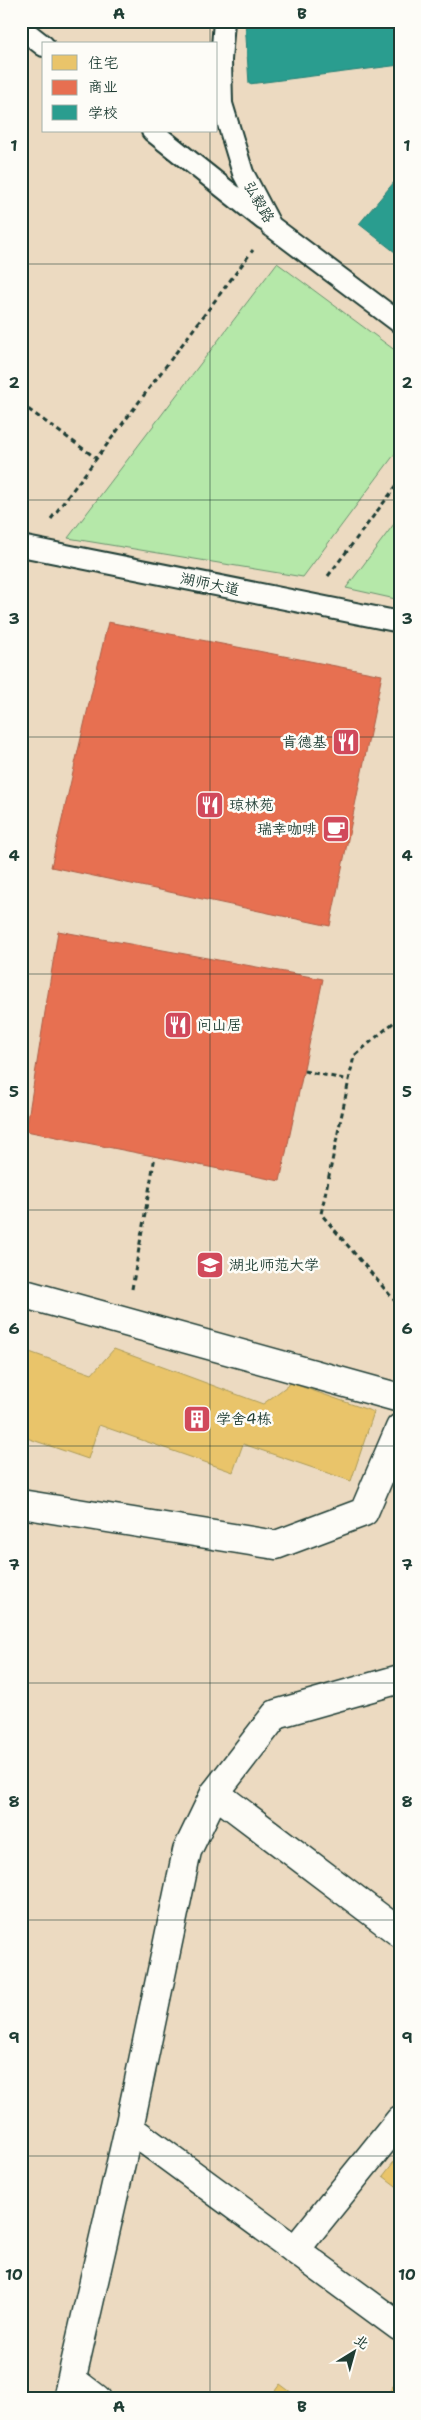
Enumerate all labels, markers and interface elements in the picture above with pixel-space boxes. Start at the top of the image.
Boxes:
text: A [113,3,125,24]
text: B [297,3,307,24]
legend [42,42,218,132]
text: 住宅 [88,53,118,73]
text: 商业 [88,77,118,97]
text: 学校 [88,103,118,123]
text: 1 [10,135,18,156]
text: 1 [403,135,411,156]
street label: 弘毅路 [239,178,279,226]
text: 2 [8,372,20,393]
text: 2 [401,372,413,393]
street label: 湖师大道 [179,568,241,600]
text: 3 [8,608,20,629]
text: 3 [401,608,413,629]
restaurant icon: 肯德基 [331,727,361,757]
place label: 肯德基 [282,732,327,752]
restaurant icon: 琼林苑 [195,790,225,820]
place label: 琼林苑 [229,795,274,815]
cafe icon: 瑞幸咖啡 [321,814,351,844]
place label: 瑞幸咖啡 [257,819,317,839]
text: 4 [8,845,20,866]
text: 4 [401,845,413,866]
restaurant icon: 问山居 [163,1010,193,1040]
place label: 问山居 [197,1015,242,1035]
text: 5 [9,1081,19,1102]
text: 5 [402,1081,412,1102]
school or university icon: 湖北师范大学 [195,1250,225,1280]
place label: 湖北师范大学 [229,1255,319,1275]
text: 6 [8,1318,20,1339]
text: 6 [401,1318,413,1339]
building icon: 学舍4栋 [182,1404,212,1434]
place label: 学舍4栋 [216,1409,272,1429]
text: 7 [8,1554,20,1575]
text: 7 [401,1554,413,1575]
text: 8 [8,1791,20,1812]
text: 8 [401,1791,413,1812]
text: 9 [8,2027,20,2048]
text: 9 [401,2027,413,2048]
text: 10 [5,2264,23,2285]
text: 10 [398,2264,416,2285]
north arrow [328,2328,378,2378]
text: 北 [351,2330,373,2353]
text: A [113,2396,125,2417]
text: B [297,2396,307,2417]

